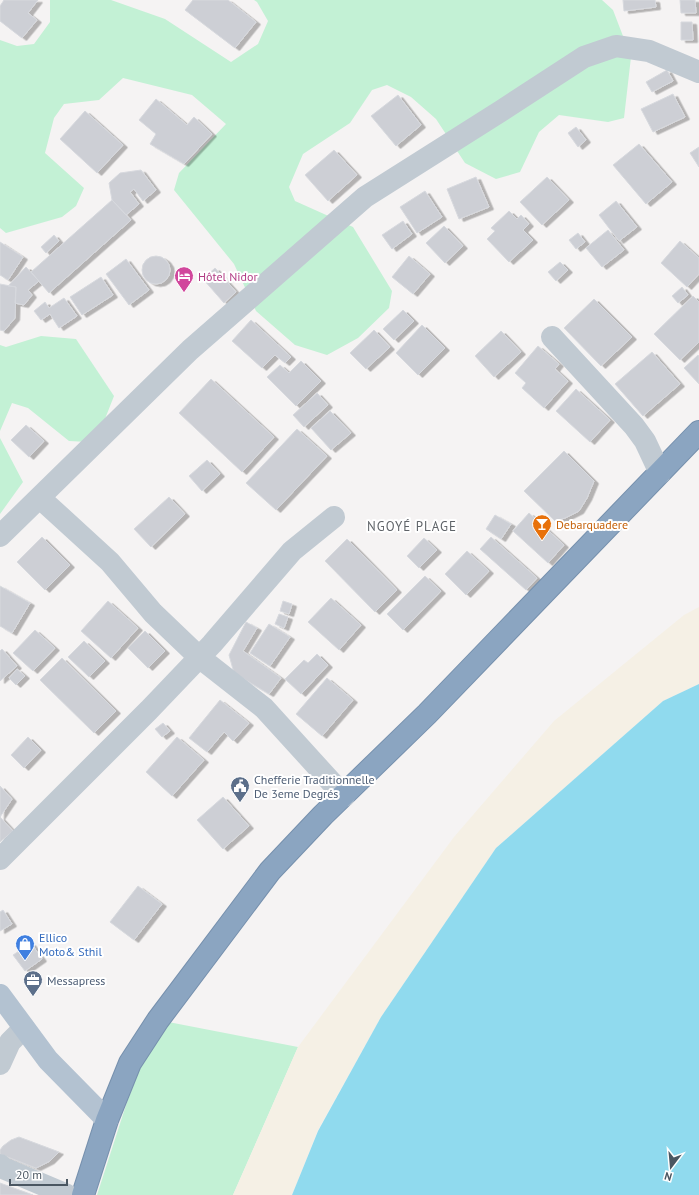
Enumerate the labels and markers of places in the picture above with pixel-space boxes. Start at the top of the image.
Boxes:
hotel icon: Hôtel Nidor [173,265,195,293]
place label: Hôtel Nidor [198,269,258,284]
bar icon: Debarquadere [531,513,553,541]
place label: Debarquadere [556,517,628,532]
place label: Chefferie Traditionnelle De 3eme Degrés [254,772,375,801]
public building icon: Chefferie Traditionnelle De 3eme Degrés [229,775,251,803]
place label: Ellico Moto& Sthil [39,930,102,959]
shop icon: Ellico Moto& Sthil [14,933,36,961]
office icon: Messapress [22,969,44,997]
place label: Messapress [47,973,105,988]

